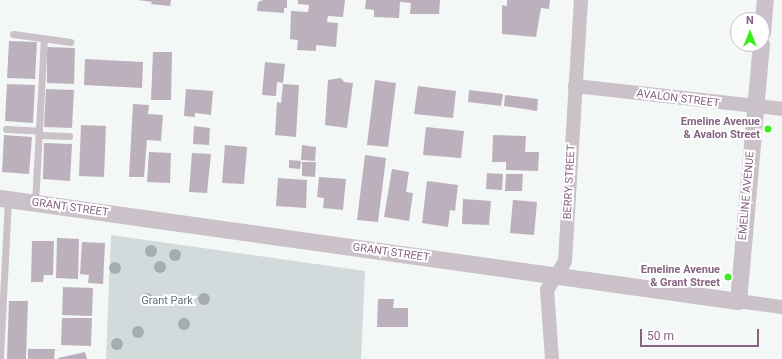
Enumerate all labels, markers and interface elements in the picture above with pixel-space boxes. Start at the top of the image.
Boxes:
north arrow [730,12,770,52]
text: N [746,14,754,27]
street label: AVALON STREET [636,87,720,111]
place label: Emeline Avenue & Avalon Street [681,116,760,142]
marker: Emeline Avenue & Avalon Street [763,124,773,134]
street label: BERRY STREET [561,144,579,220]
street label: EMELINE AVENUE [737,151,757,241]
street label: GRANT STREET [31,196,109,220]
street label: GRANT STREET [352,241,430,265]
place label: Emeline Avenue & Grant Street [641,264,720,290]
marker: Emeline Avenue & Grant Street [723,272,733,282]
park label: Grant Park [141,294,193,308]
scale bar [642,321,761,347]
text: 50 m [647,329,674,343]

